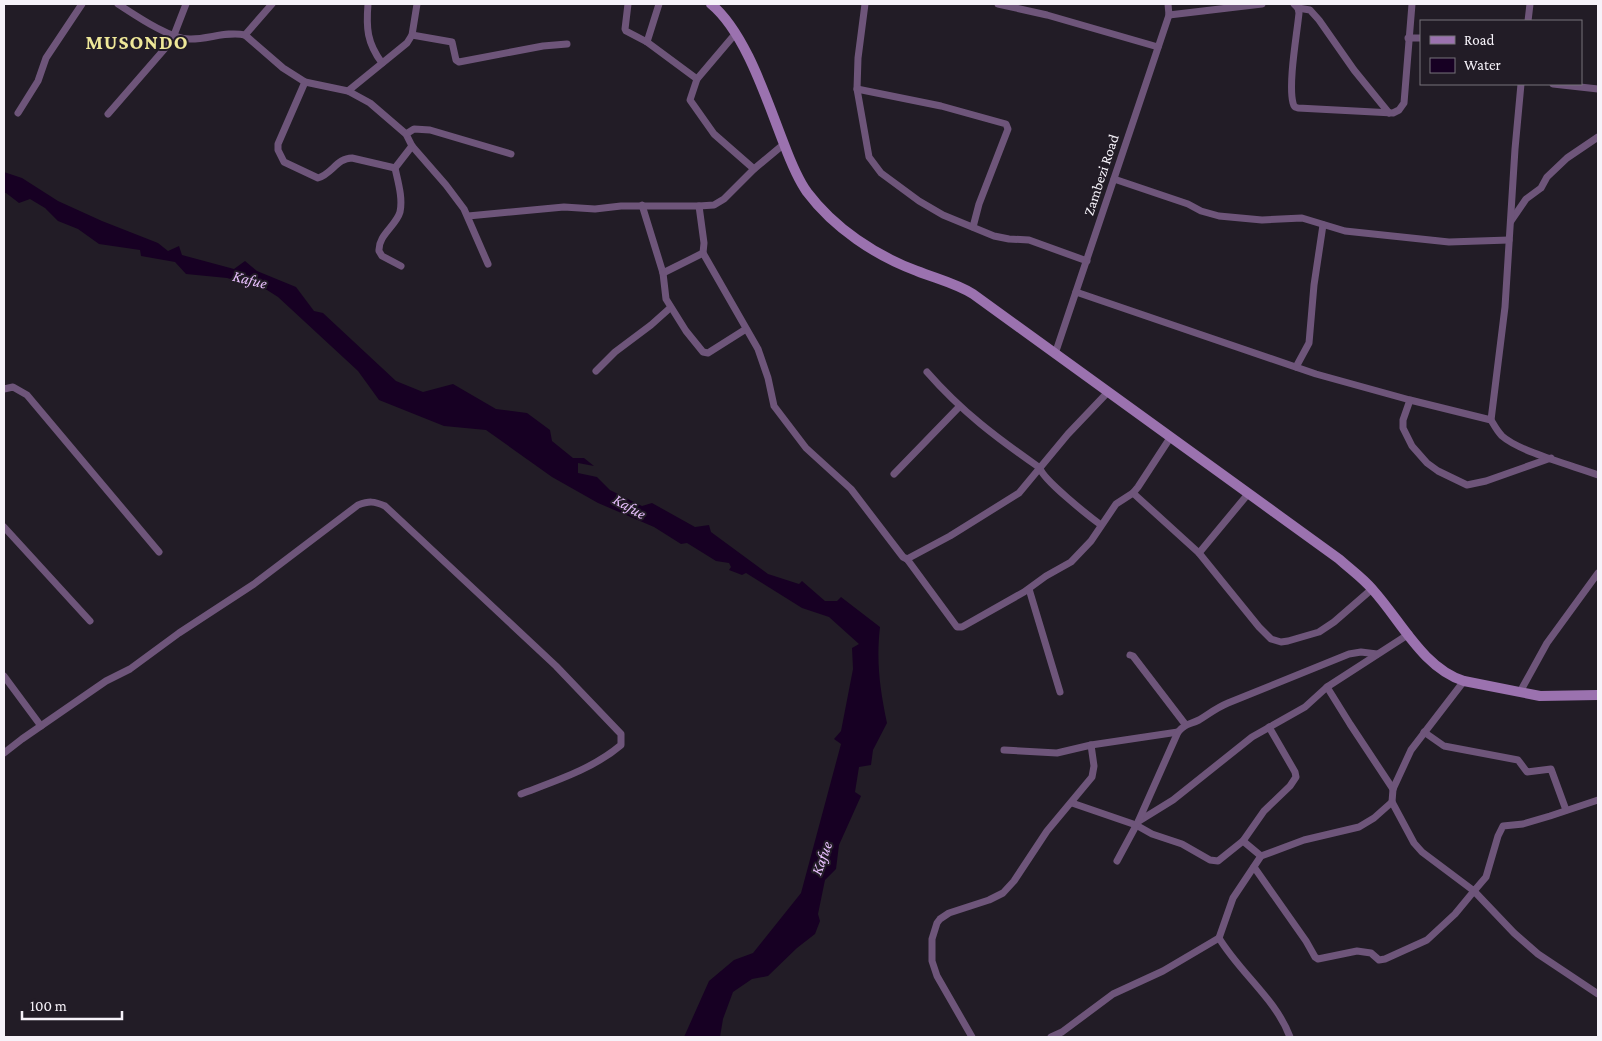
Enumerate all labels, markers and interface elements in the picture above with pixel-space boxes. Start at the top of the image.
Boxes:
legend [1420,20,1582,85]
district label: MUSONDO [85,31,189,53]
text: Road [1464,32,1495,48]
text: Water [1464,57,1501,73]
street label: Zambezi Road [1080,132,1122,218]
water label: Kafue [231,267,269,293]
water label: Kafue [610,490,649,523]
water label: Kafue [808,839,836,878]
scale bar [22,988,122,1020]
text: 100 m [30,998,67,1014]

